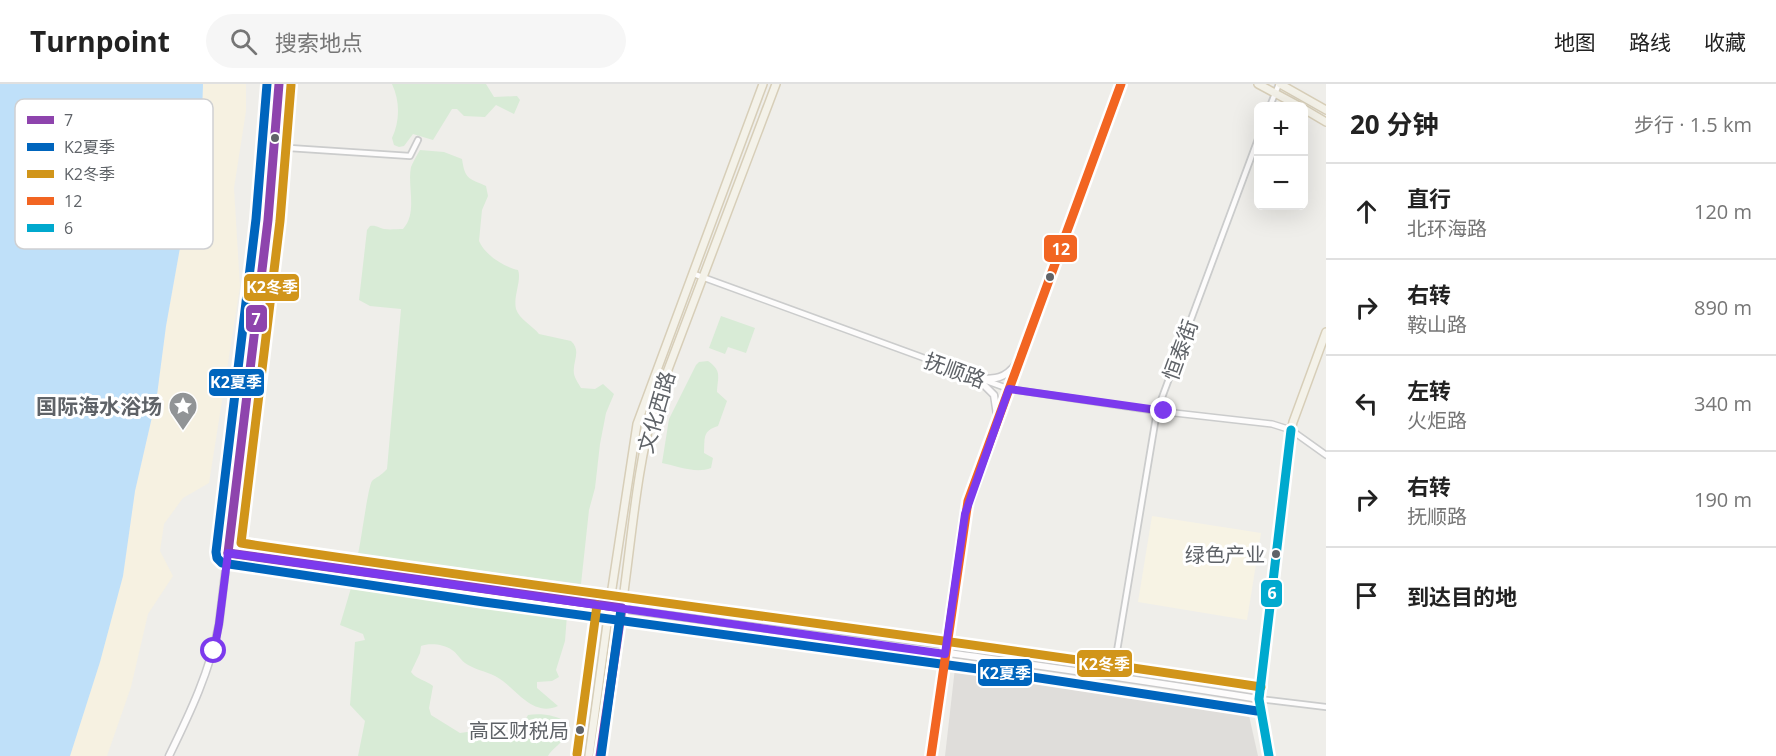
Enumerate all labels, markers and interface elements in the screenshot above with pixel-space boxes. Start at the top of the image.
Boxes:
search box [206,14,626,68]
text: Turnpoint [30,22,170,60]
icon: search [227,25,260,58]
text: 搜索地点 [275,27,363,57]
text: 地图 [1554,28,1596,56]
text: 路线 [1629,28,1671,56]
text: 收藏 [1704,28,1746,56]
legend [15,99,213,249]
map controls [1254,102,1308,210]
button: + [1254,102,1308,156]
text: 20 分钟 [1350,106,1439,142]
text: 7 [64,109,73,131]
text: 步行 · 1.5 km [1634,111,1752,138]
unlabelled marker [269,132,281,144]
text: K2夏季 [64,136,115,158]
button: − [1254,156,1308,210]
text: K2冬季 [64,163,115,185]
text: 直行 [1407,183,1451,213]
text: 12 [64,190,82,212]
icon: ahead [1350,195,1383,228]
text: 120 m [1694,198,1752,225]
text: 北环海路 [1407,215,1487,242]
text: 6 [64,217,73,239]
line badge: 12 [1043,234,1078,263]
text: 12 [1052,238,1070,260]
unlabelled marker [1044,271,1056,283]
line badge: K2冬季 [243,273,300,302]
text: K2冬季 [246,276,298,298]
text: 右转 [1407,279,1451,309]
icon: right [1350,291,1383,324]
text: 890 m [1694,294,1752,321]
line badge: 7 [245,304,268,333]
text: 7 [251,308,261,330]
text: 鞍山路 [1407,311,1467,338]
street label: 恒泰街 [1156,316,1204,384]
street label: 抚顺路 [921,346,989,394]
line badge: K2夏季 [208,368,265,397]
street label: 文化西路 [631,368,681,456]
text: K2夏季 [210,371,262,393]
text: 左转 [1407,375,1451,405]
icon: left [1350,387,1383,420]
place icon: 国际海水浴场 [167,390,199,432]
text: 340 m [1694,390,1752,417]
place label: 国际海水浴场 [36,392,162,420]
route end [1150,397,1176,423]
text: 火炬路 [1407,407,1467,434]
text: 右转 [1407,471,1451,501]
icon: right [1350,483,1383,516]
text: 190 m [1694,486,1752,513]
text: 抚顺路 [1407,503,1467,530]
place label: 绿色产业 [1185,541,1265,568]
marker: 绿色产业 [1270,548,1282,560]
line badge: 6 [1260,579,1283,608]
icon: arrive [1350,579,1383,612]
text: 到达目的地 [1407,581,1517,611]
text: 6 [1267,582,1277,604]
route start [200,637,226,663]
line badge: K2冬季 [1076,649,1133,678]
text: K2冬季 [1078,653,1130,675]
line badge: K2夏季 [977,658,1033,687]
text: K2夏季 [979,662,1031,684]
place label: 高区财税局 [469,717,569,744]
marker: 高区财税局 [574,724,586,736]

